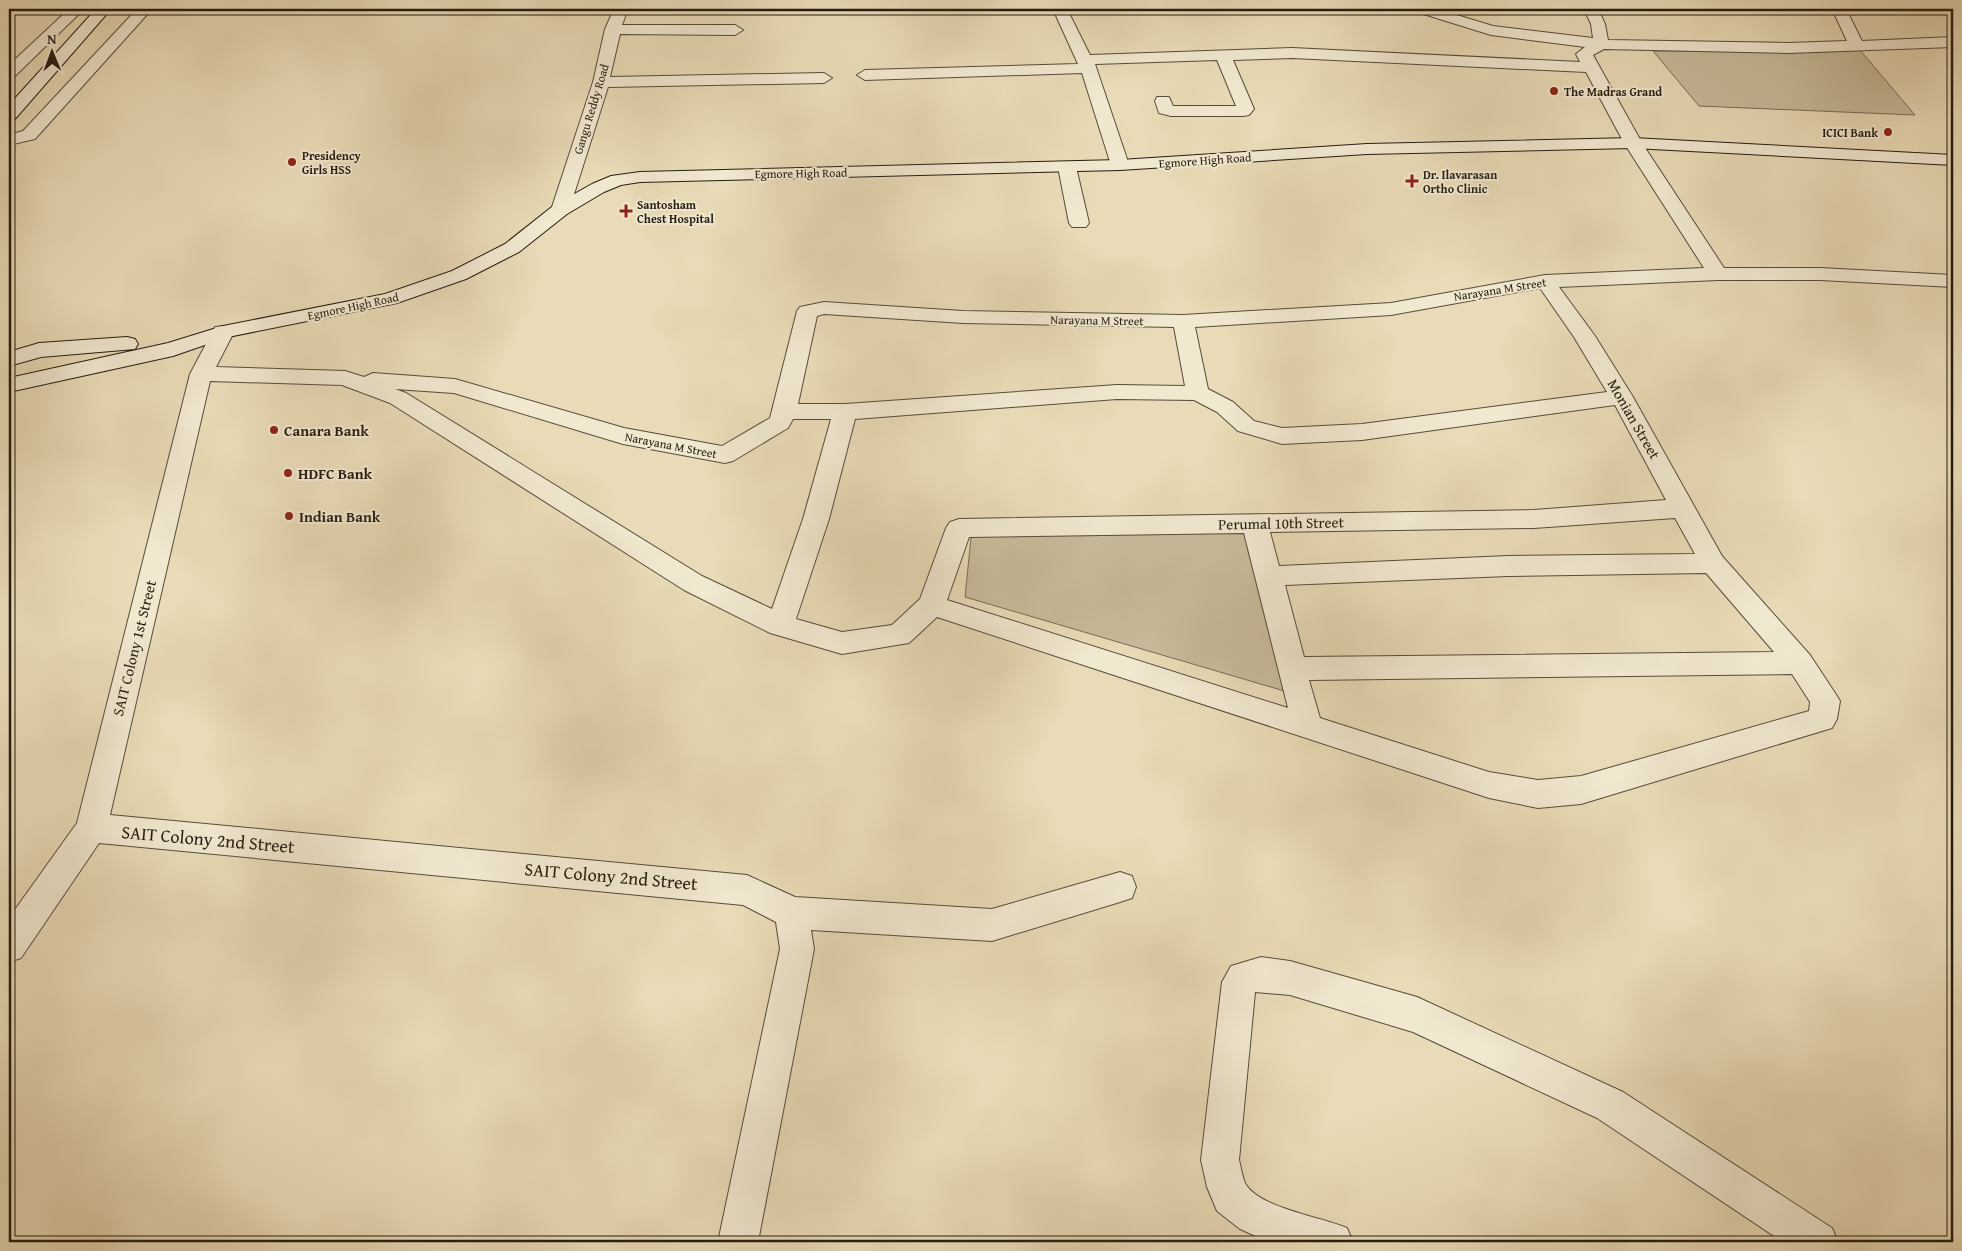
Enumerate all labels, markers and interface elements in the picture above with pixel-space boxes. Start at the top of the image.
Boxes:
north arrow [28,28,78,78]
text: N [47,29,57,49]
street label: Gangu Reddy Road [569,61,613,156]
place label: The Madras Grand [1564,83,1662,100]
marker: The Madras Grand [1548,85,1560,97]
place label: ICICI Bank [1822,124,1878,141]
marker: ICICI Bank [1882,126,1894,138]
place label: Presidency Girls HSS [302,147,361,178]
street label: Egmore High Road [1158,148,1252,172]
marker: Presidency Girls HSS [286,156,298,168]
street label: Egmore High Road [754,164,848,182]
place label: Dr. Ilavarasan Ortho Clinic [1423,166,1497,197]
marker: Dr. Ilavarasan Ortho Clinic [1405,174,1419,188]
place label: Santosham Chest Hospital [637,196,714,227]
marker: Santosham Chest Hospital [619,204,633,218]
street label: Narayana M Street [1453,273,1548,305]
street label: Egmore High Road [306,288,401,324]
street label: Narayana M Street [1050,311,1145,329]
street label: Monian Street [1603,375,1666,464]
place label: Canara Bank [284,420,369,441]
marker: Canara Bank [268,424,280,436]
street label: Narayana M Street [624,428,719,462]
place label: HDFC Bank [298,463,373,484]
marker: HDFC Bank [282,467,294,479]
place label: Indian Bank [299,506,381,527]
marker: Indian Bank [283,510,295,522]
street label: Perumal 10th Street [1218,511,1345,535]
street label: SAIT Colony 1st Street [107,577,161,718]
street label: SAIT Colony 2nd Street [120,818,296,860]
street label: SAIT Colony 2nd Street [523,855,699,897]

